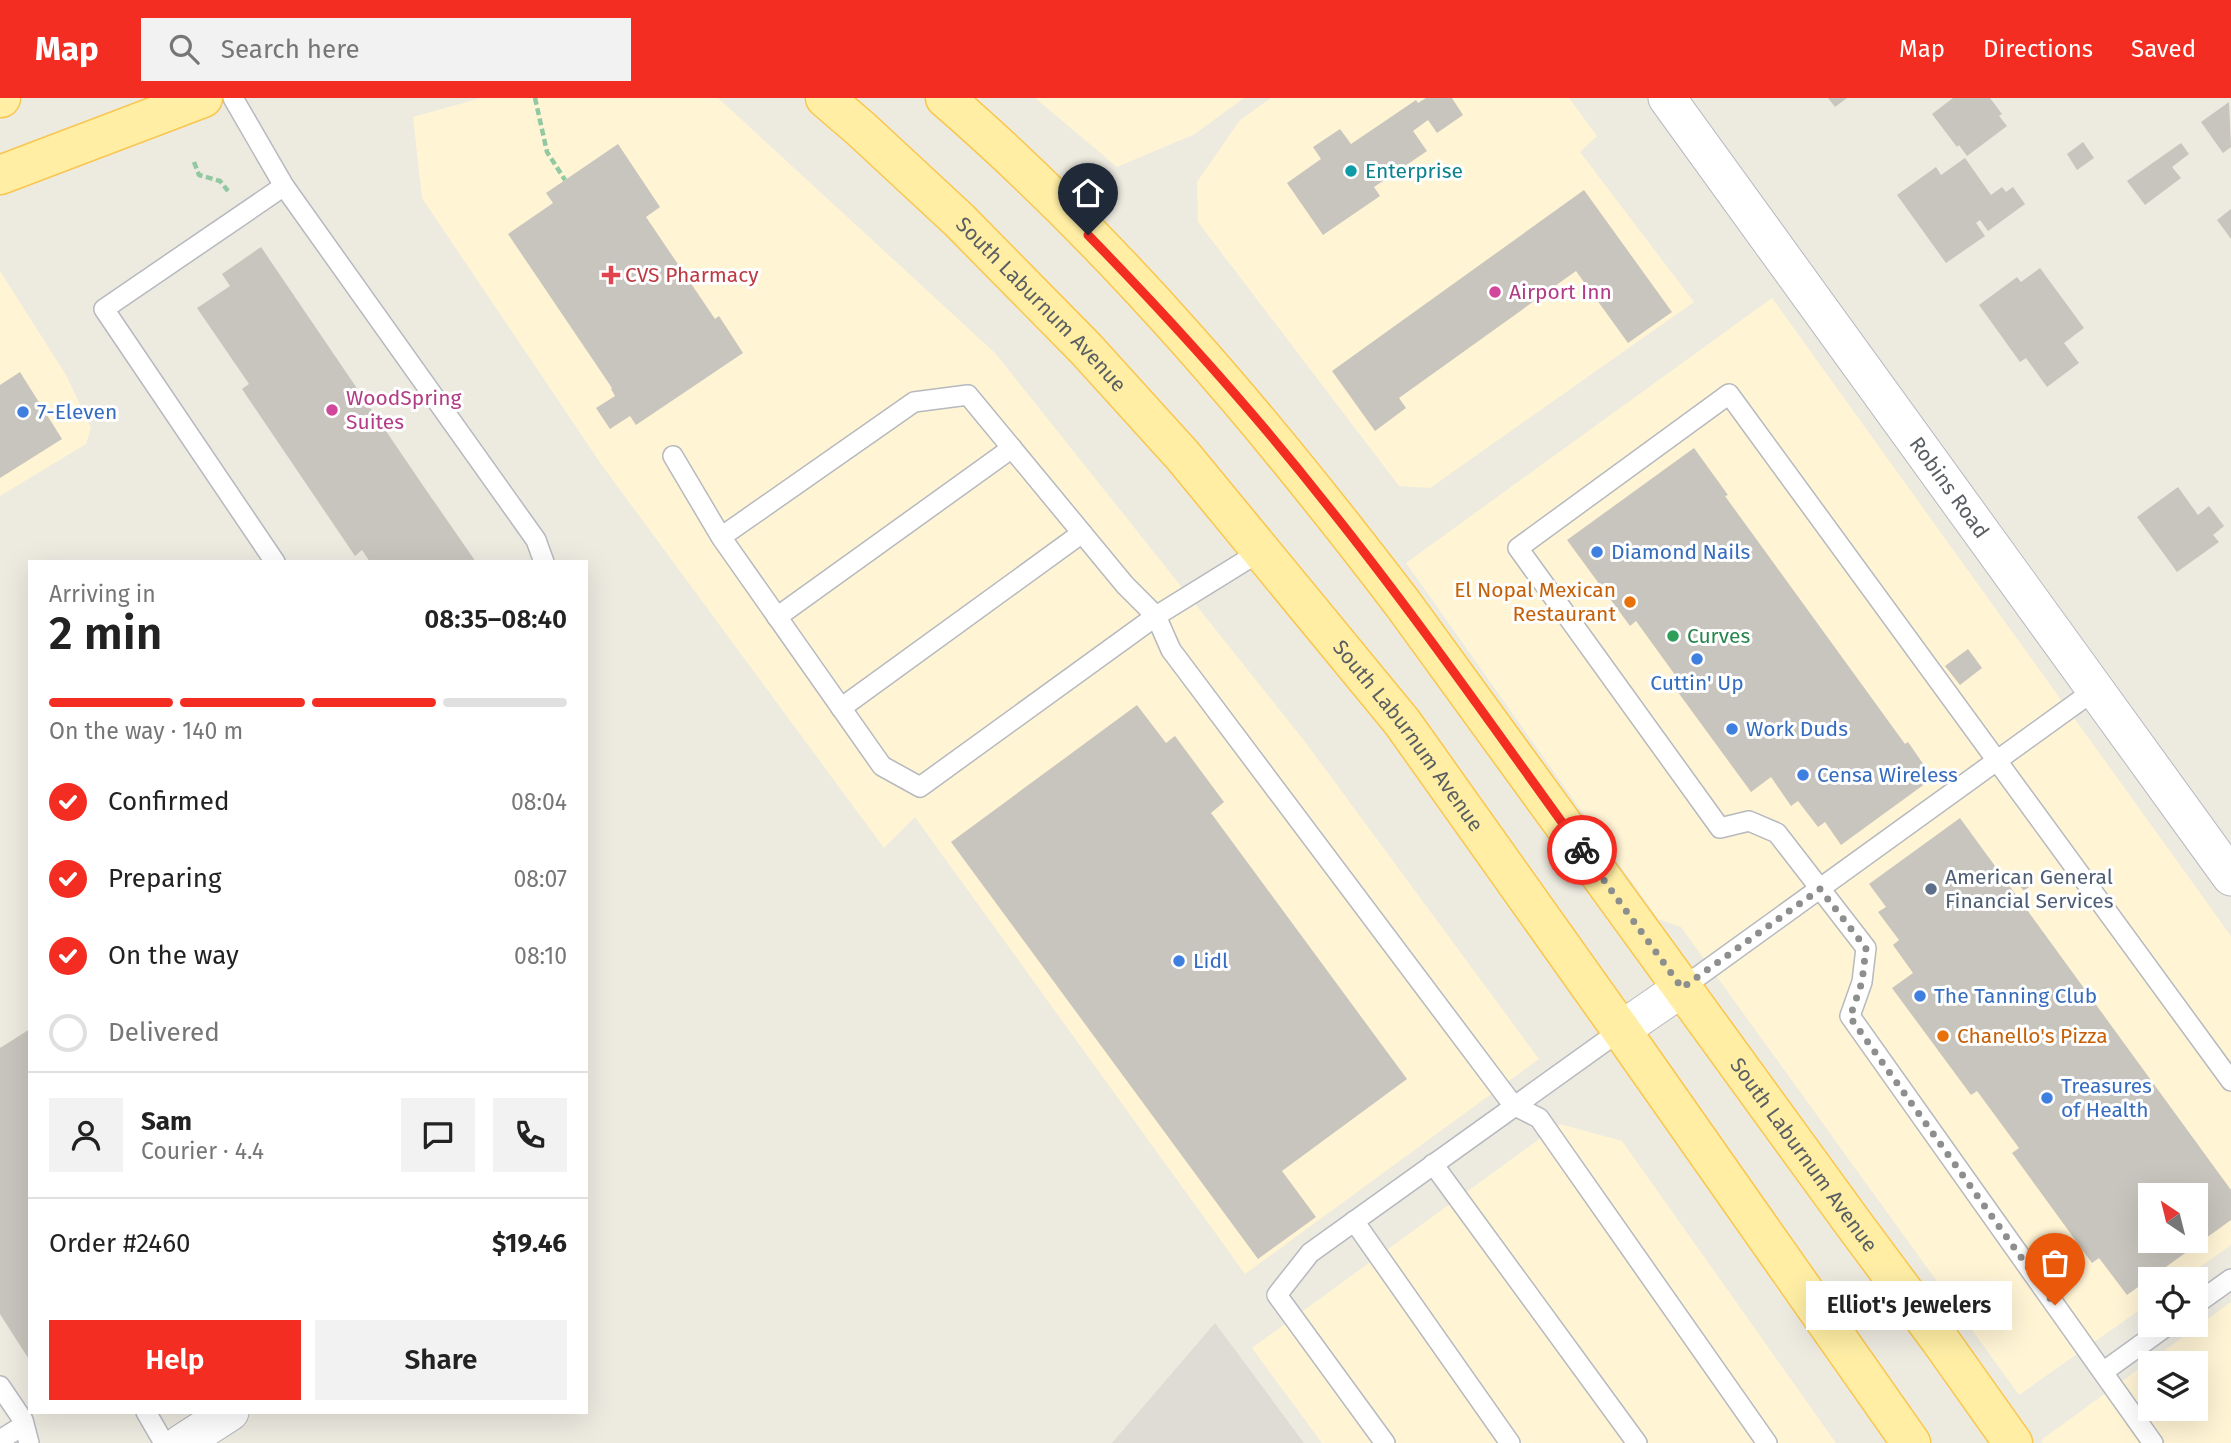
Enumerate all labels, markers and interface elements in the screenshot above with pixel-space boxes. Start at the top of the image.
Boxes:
search box [141,18,631,81]
text: Map [35,29,99,69]
icon: search [165,30,203,68]
text: Search here [221,34,360,65]
text: Map [1899,35,1945,63]
text: Directions [1983,35,2093,63]
text: Saved [2131,35,2196,63]
place label: Enterprise [1365,158,1463,184]
pin [1058,163,1118,235]
marker: Enterprise [1343,163,1359,179]
icon: home [1069,174,1107,212]
street label: South Laburnum Avenue [950,211,1132,397]
place label: CVS Pharmacy [625,262,759,288]
marker: CVS Pharmacy [603,267,619,283]
place label: Airport Inn [1509,279,1612,305]
marker: Airport Inn [1487,284,1503,300]
place label: WoodSpring Suites [346,385,461,435]
place label: 7-Eleven [37,399,117,425]
marker: WoodSpring Suites [324,402,340,418]
marker: 7-Eleven [15,404,31,420]
street label: Robins Road [1904,432,1995,544]
place label: Diamond Nails [1611,539,1750,565]
marker: Diamond Nails [1589,544,1605,560]
place label: El Nopal Mexican Restaurant [1454,577,1616,627]
text: Arriving in [49,580,156,608]
marker: El Nopal Mexican Restaurant [1622,594,1638,610]
text: 08:35–08:40 [424,604,567,635]
text: 2 min [49,606,162,661]
place label: Curves [1687,623,1750,649]
marker: Curves [1665,628,1681,644]
street label: South Laburnum Avenue [1327,635,1489,837]
marker: Cuttin' Up [1689,651,1705,667]
place label: Cuttin' Up [1650,670,1744,696]
place label: Work Duds [1746,716,1848,742]
text: On the way · 140 m [49,717,243,745]
marker: Work Duds [1724,721,1740,737]
place label: Censa Wireless [1817,762,1958,788]
marker: Censa Wireless [1795,767,1811,783]
icon: check [49,783,87,821]
text: Confirmed [108,786,229,817]
text: 08:04 [511,788,567,816]
courier [1547,815,1617,885]
icon: bike [1563,831,1601,869]
icon: check [49,860,87,898]
text: Preparing [108,863,221,894]
place label: American General Financial Services [1945,864,2114,914]
text: 08:07 [513,865,567,893]
marker: American General Financial Services [1923,881,1939,897]
icon: check [49,937,87,975]
text: On the way [108,940,239,971]
text: 08:10 [514,942,567,970]
place label: Lidl [1193,948,1228,974]
marker: Lidl [1171,953,1187,969]
place label: The Tanning Club [1934,983,2097,1009]
marker: The Tanning Club [1912,988,1928,1004]
text: Delivered [108,1017,220,1048]
place label: Chanello's Pizza [1957,1023,2108,1049]
marker: Chanello's Pizza [1935,1028,1951,1044]
street label: South Laburnum Avenue [1724,1053,1883,1257]
place label: Treasures of Health [2061,1073,2152,1123]
marker: Treasures of Health [2039,1090,2055,1106]
button: person [49,1098,123,1172]
button: chat [401,1098,475,1172]
button: phone [493,1098,567,1172]
text: Sam [141,1106,192,1137]
text: Courier · 4.4 [141,1137,264,1165]
north arrow [2138,1183,2208,1253]
map controls [2138,1183,2208,1421]
text: Order #2460 [49,1228,191,1259]
text: $19.46 [492,1228,567,1259]
pin [2025,1233,2085,1305]
icon: bag [2036,1244,2074,1282]
button: locate [2138,1267,2208,1337]
callout: Elliot's Jewelers [1806,1280,2013,1330]
text: Elliot's Jewelers [1827,1291,1991,1319]
button: Help [49,1320,301,1400]
button: Share [315,1320,567,1400]
button: layers [2138,1351,2208,1421]

